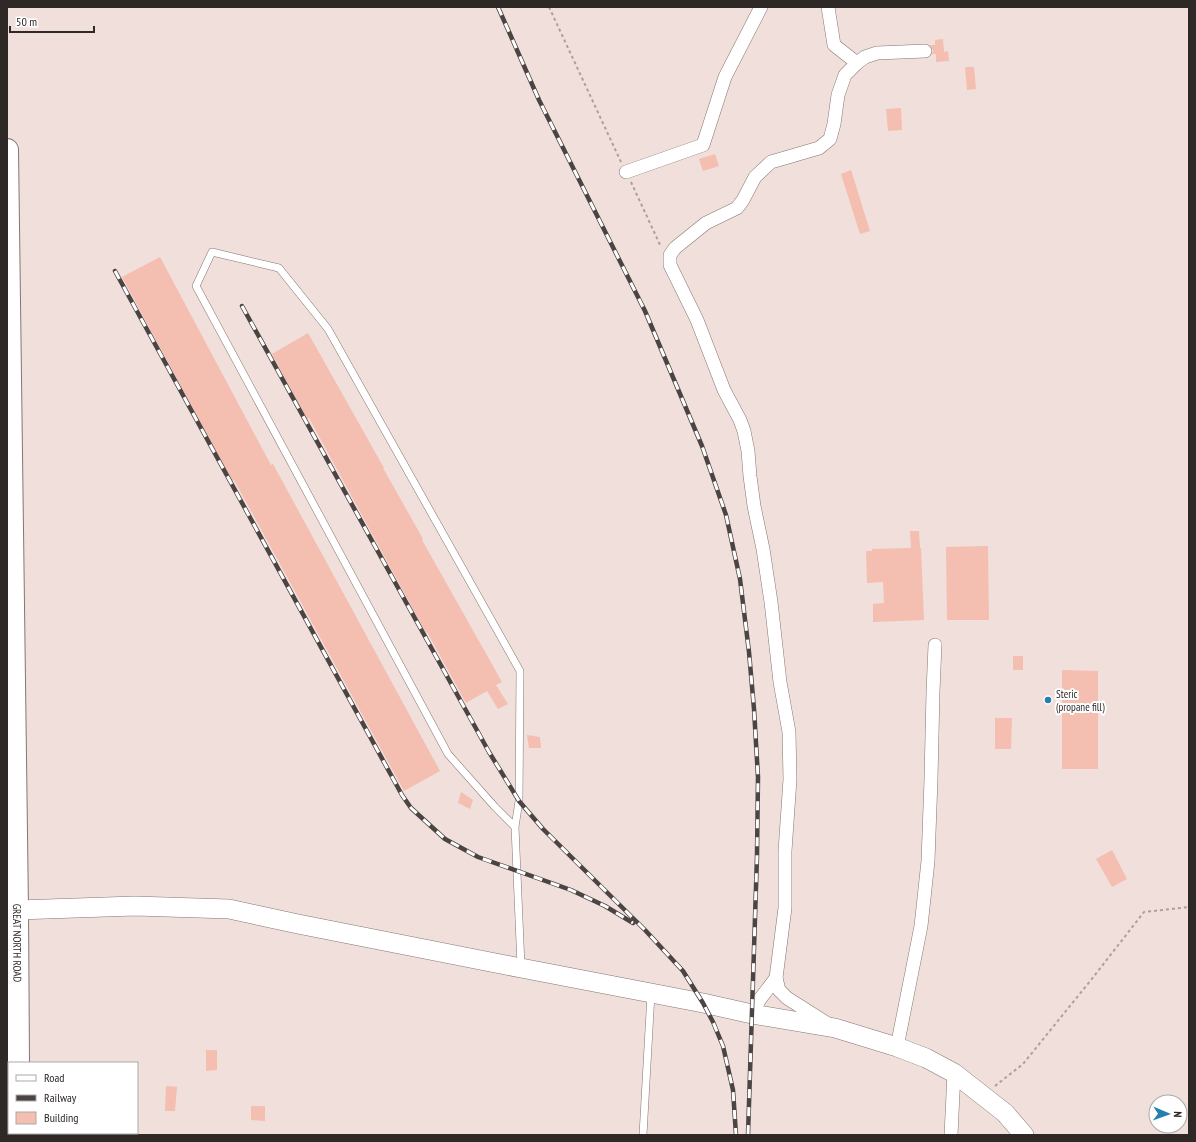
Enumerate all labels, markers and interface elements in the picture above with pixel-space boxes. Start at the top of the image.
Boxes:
scale bar [10,8,94,34]
text: 50 m [16,14,37,29]
place label: Steric (propane fill) [1056,687,1105,714]
marker: Steric (propane fill) [1043,695,1053,705]
street label: GREAT NORTH ROAD [10,904,24,983]
legend [8,1062,138,1134]
text: Road [44,1070,64,1085]
text: Railway [44,1090,77,1105]
north arrow [1148,1094,1188,1134]
text: Building [44,1110,79,1125]
text: N [1171,1111,1185,1118]

